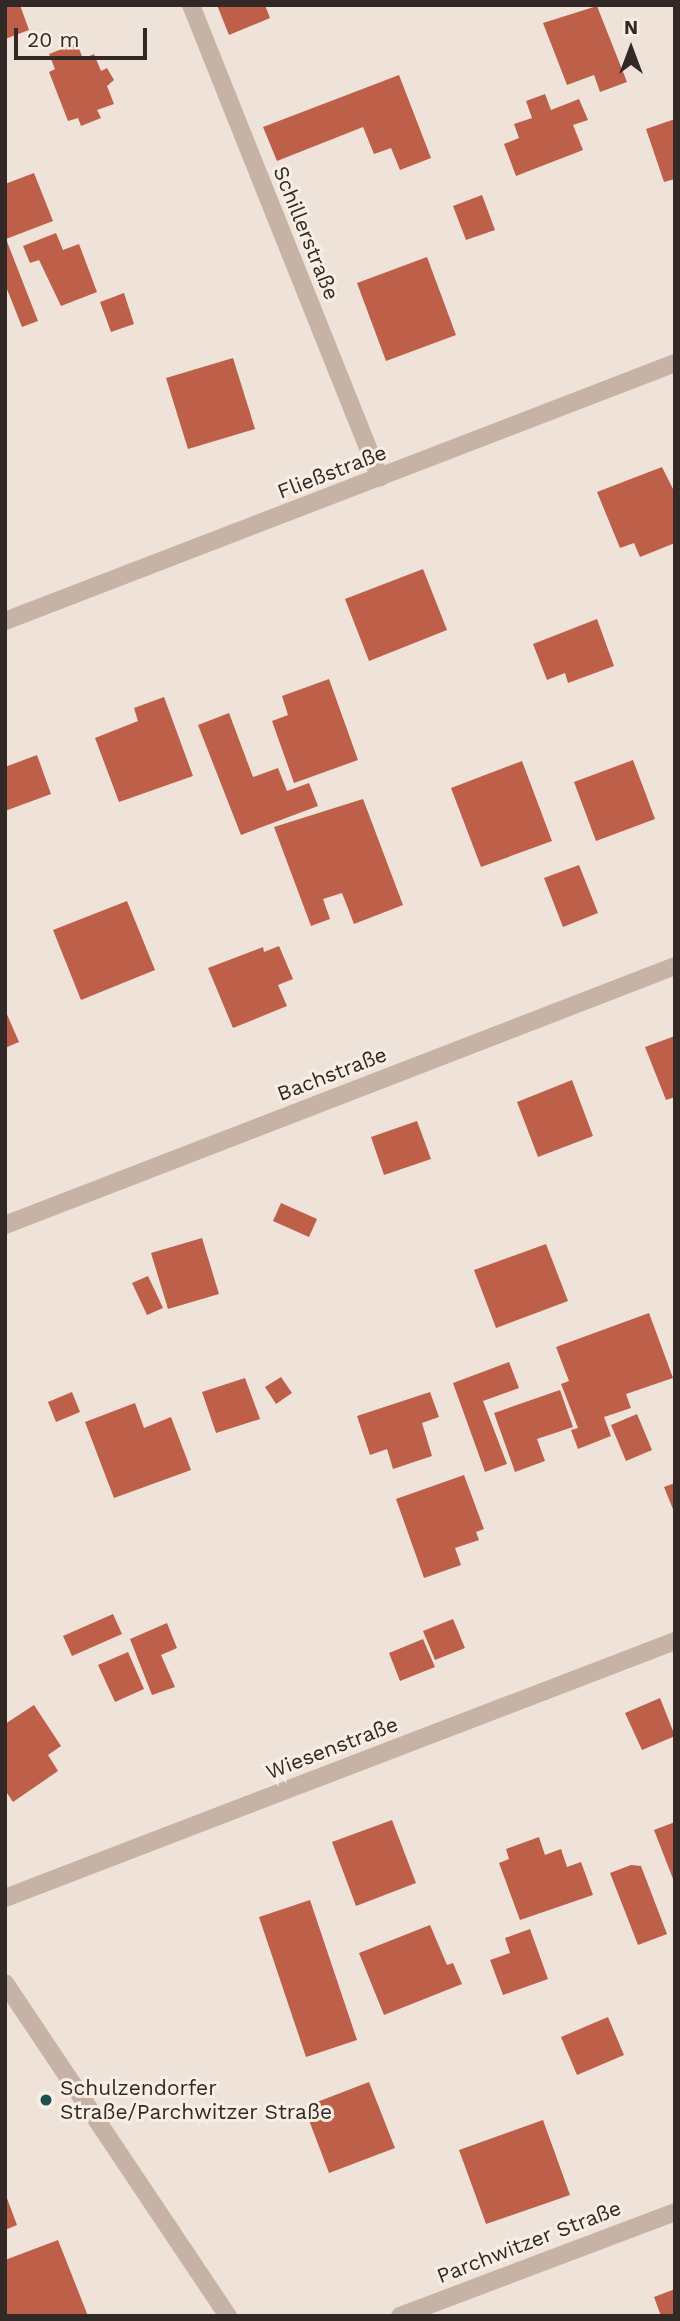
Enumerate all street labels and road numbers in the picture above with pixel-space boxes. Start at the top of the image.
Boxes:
street label: Schillerstraße [268,162,344,304]
street label: Fließstraße [274,440,390,504]
street label: Bachstraße [274,1042,390,1106]
street label: Wiesenstraße [263,1711,401,1785]
street label: Parchwitzer Straße [433,2195,625,2289]

